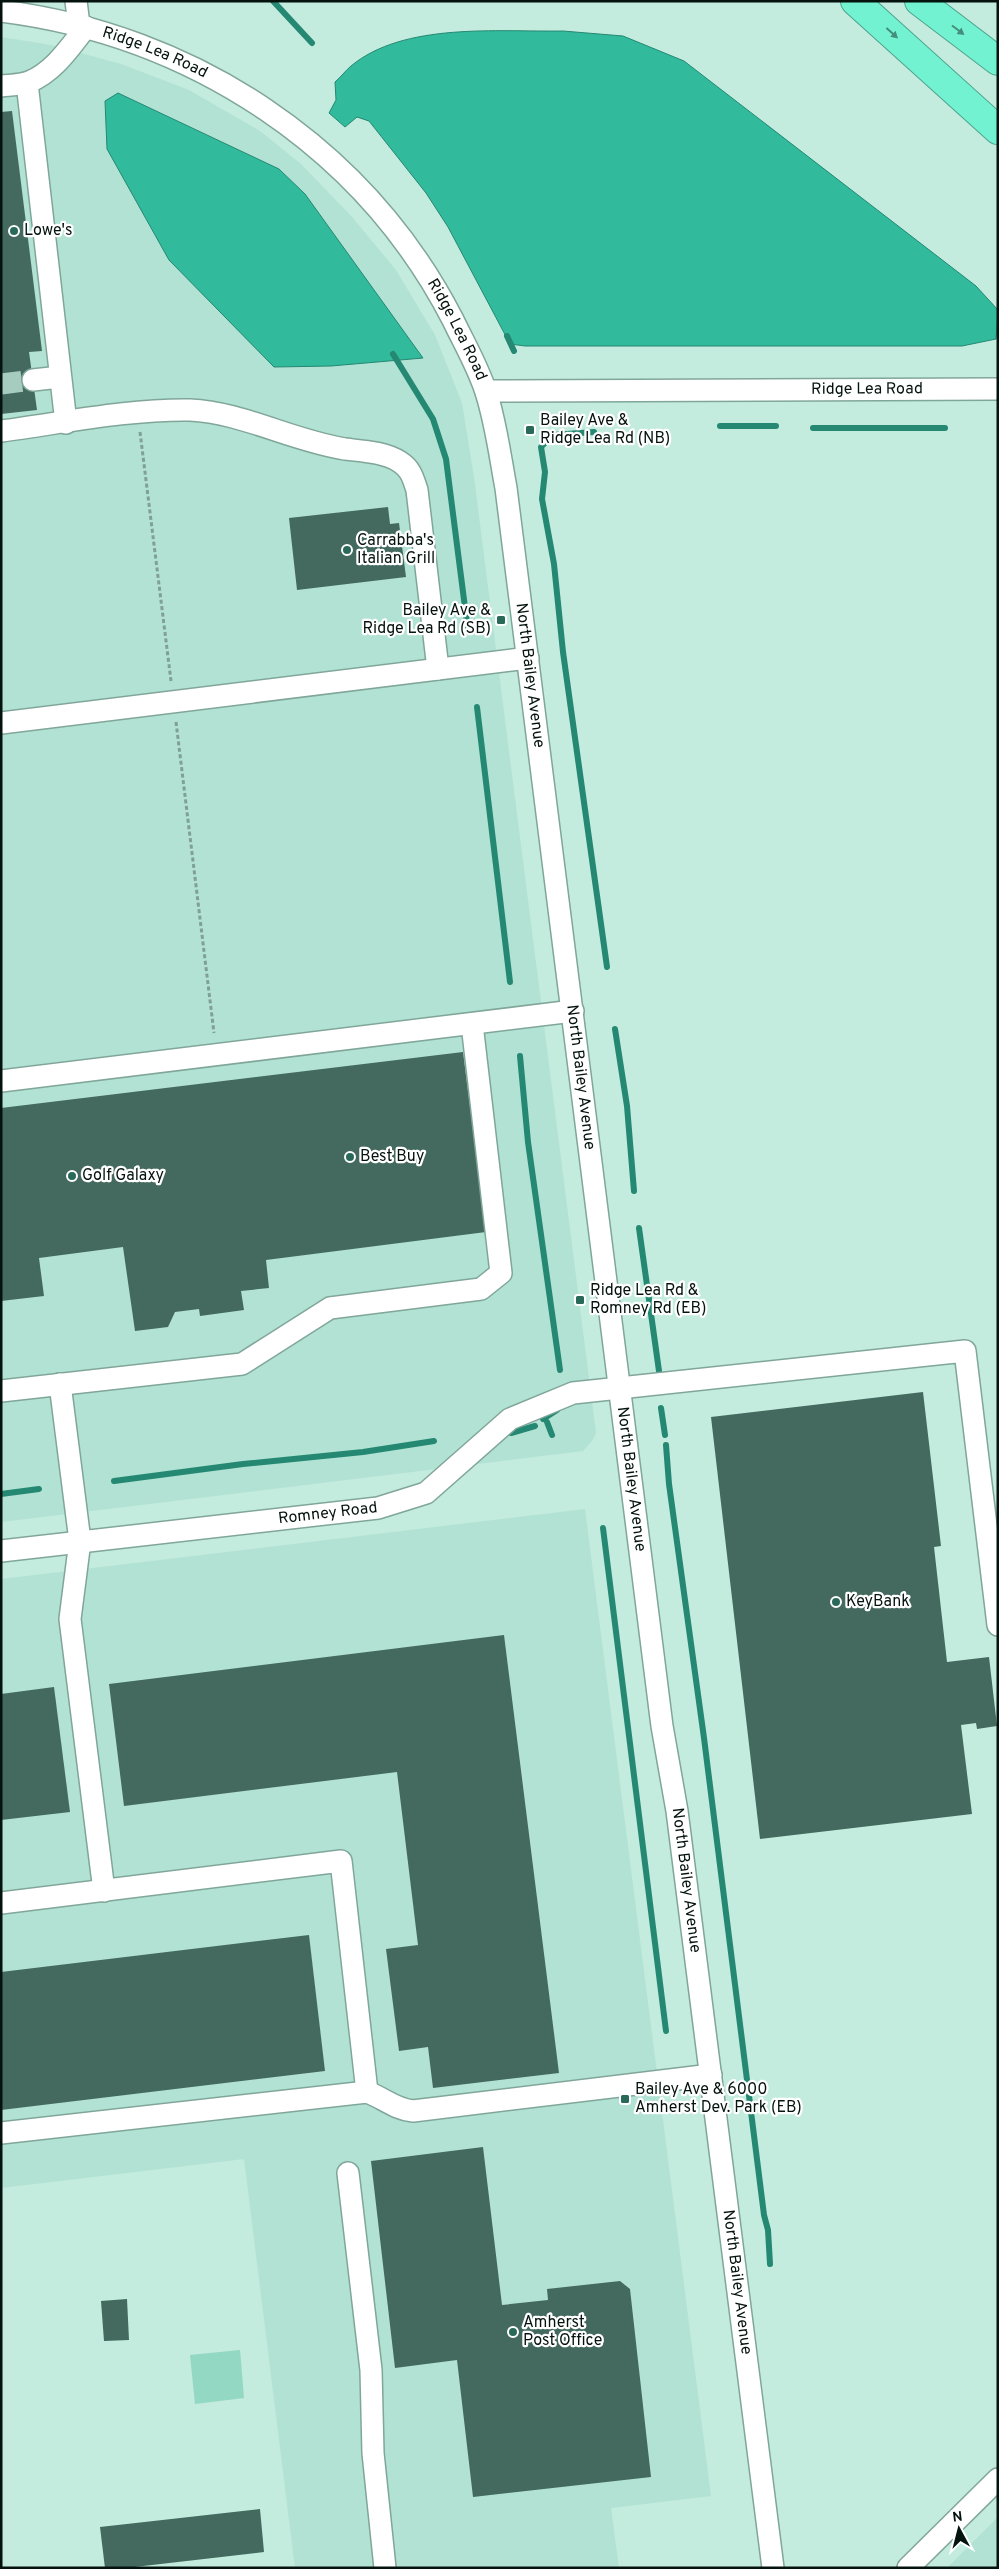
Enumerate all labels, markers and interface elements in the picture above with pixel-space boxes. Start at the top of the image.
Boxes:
street label: Ridge Lea Road [100,23,211,83]
one-way arrow [951,25,964,36]
one-way arrow [886,27,898,39]
place label: Lowe's [24,221,73,241]
marker: Lowe's [8,225,20,237]
street label: Ridge Lea Road [422,275,491,384]
street label: Ridge Lea Road [811,379,923,400]
place label: Bailey Ave & Ridge Lea Rd (NB) [540,411,670,449]
marker: Bailey Ave & Ridge Lea Rd (NB) [524,424,536,436]
place label: Carrabba's Italian Grill [357,531,435,569]
marker: Carrabba's Italian Grill [341,544,353,556]
place label: Bailey Ave & Ridge Lea Rd (SB) [362,601,491,639]
street label: North Bailey Avenue [511,602,549,749]
marker: Bailey Ave & Ridge Lea Rd (SB) [495,614,507,626]
street label: North Bailey Avenue [561,1004,599,1151]
place label: Best Buy [360,1147,424,1167]
marker: Best Buy [344,1151,356,1163]
place label: Golf Galaxy [82,1166,164,1186]
marker: Golf Galaxy [66,1170,78,1182]
place label: Ridge Lea Rd & Romney Rd (EB) [590,1281,706,1319]
marker: Ridge Lea Rd & Romney Rd (EB) [574,1294,586,1306]
street label: North Bailey Avenue [612,1405,650,1553]
street label: Romney Road [277,1498,379,1529]
place label: KeyBank [846,1592,910,1612]
marker: KeyBank [830,1596,842,1608]
street label: North Bailey Avenue [667,1807,705,1954]
place label: Bailey Ave & 6000 Amherst Dev. Park (EB) [635,2080,802,2118]
marker: Bailey Ave & 6000 Amherst Dev. Park (EB) [619,2093,631,2105]
street label: North Bailey Avenue [718,2208,756,2356]
place label: Amherst Post Office [523,2313,602,2351]
marker: Amherst Post Office [507,2326,519,2338]
north arrow [934,2504,984,2554]
text: N [952,2509,964,2527]

